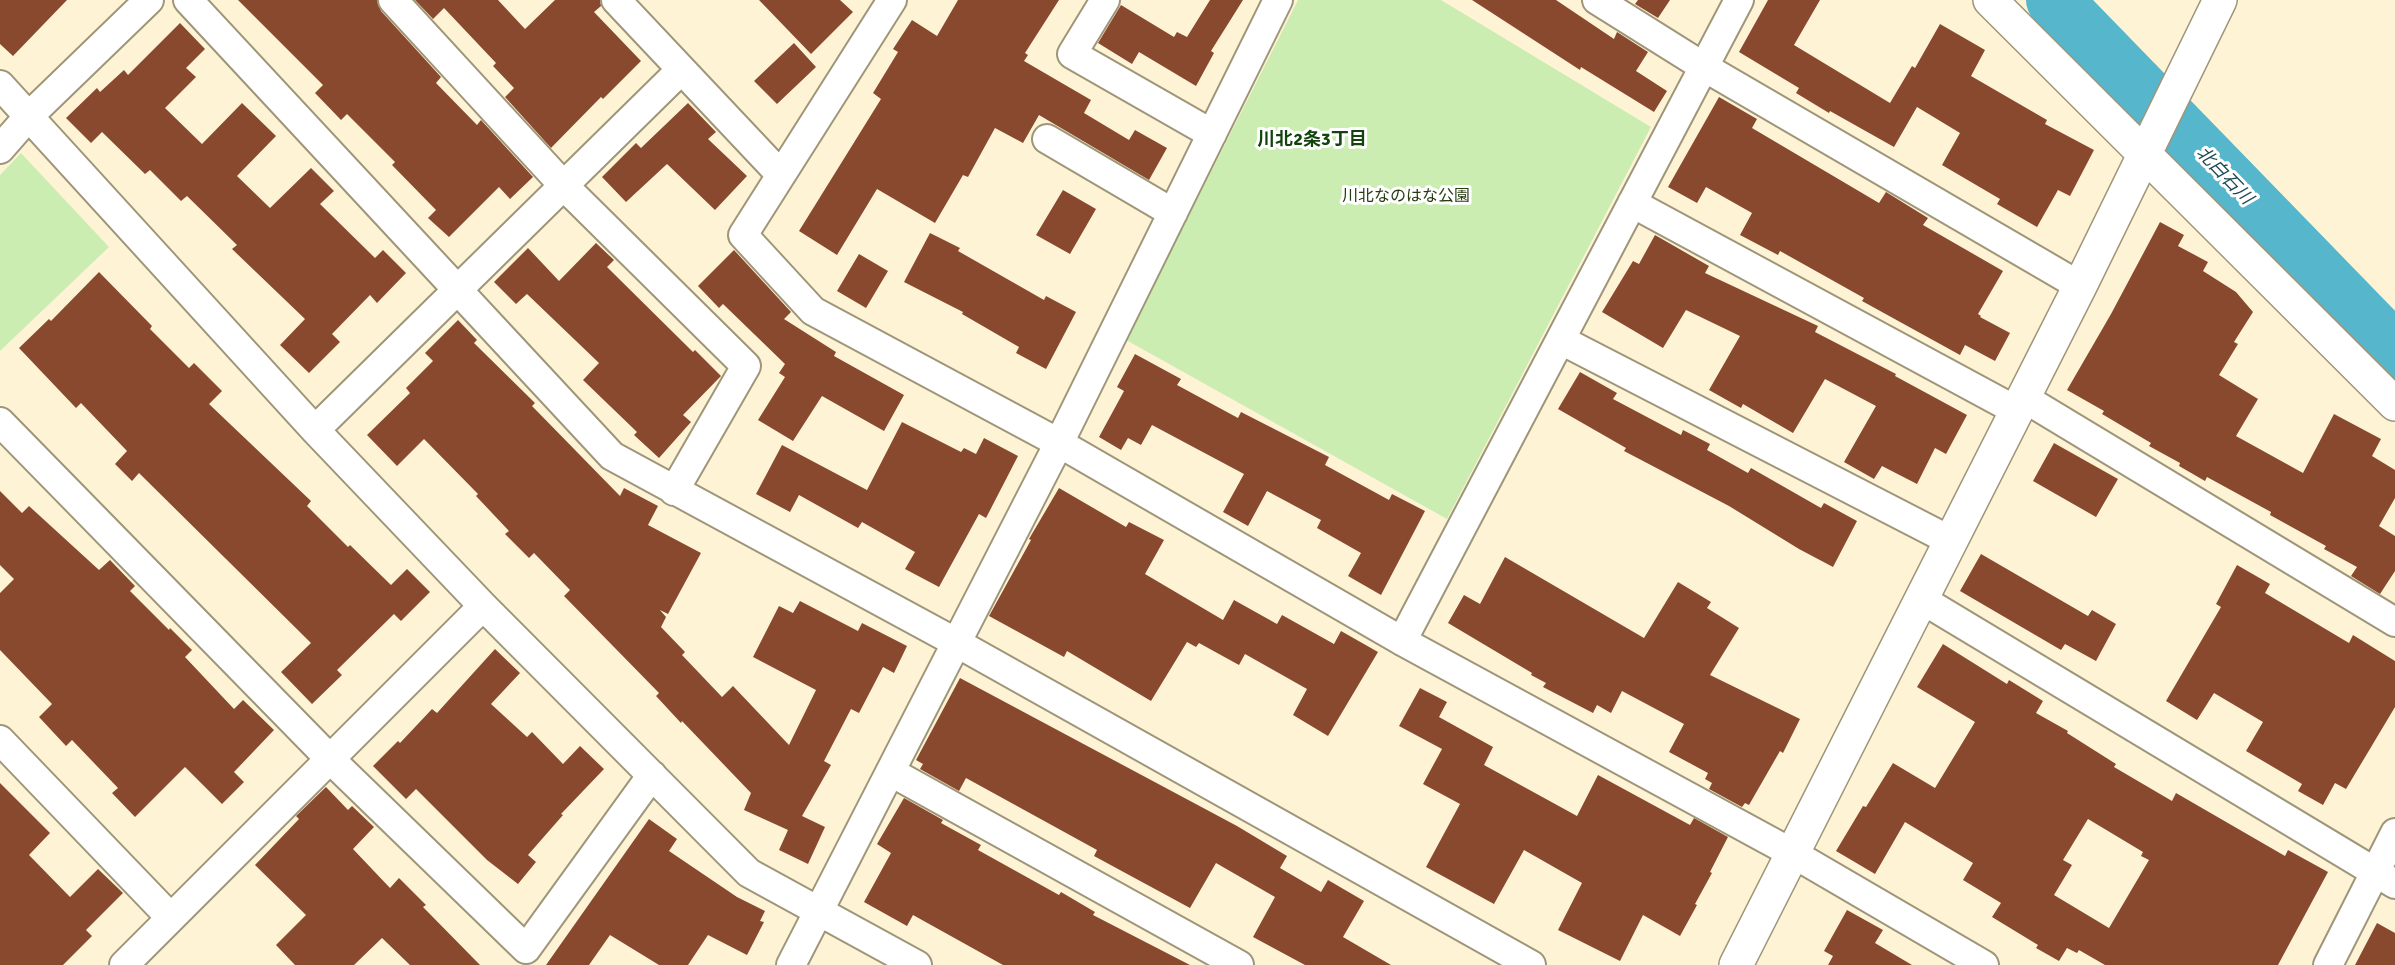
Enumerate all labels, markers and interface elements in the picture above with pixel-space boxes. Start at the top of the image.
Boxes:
district label: 川北2条3丁目 [1257,129,1367,151]
water label: 北白石川 [2191,143,2257,209]
park label: 川北なのはな公園 [1342,187,1470,207]

